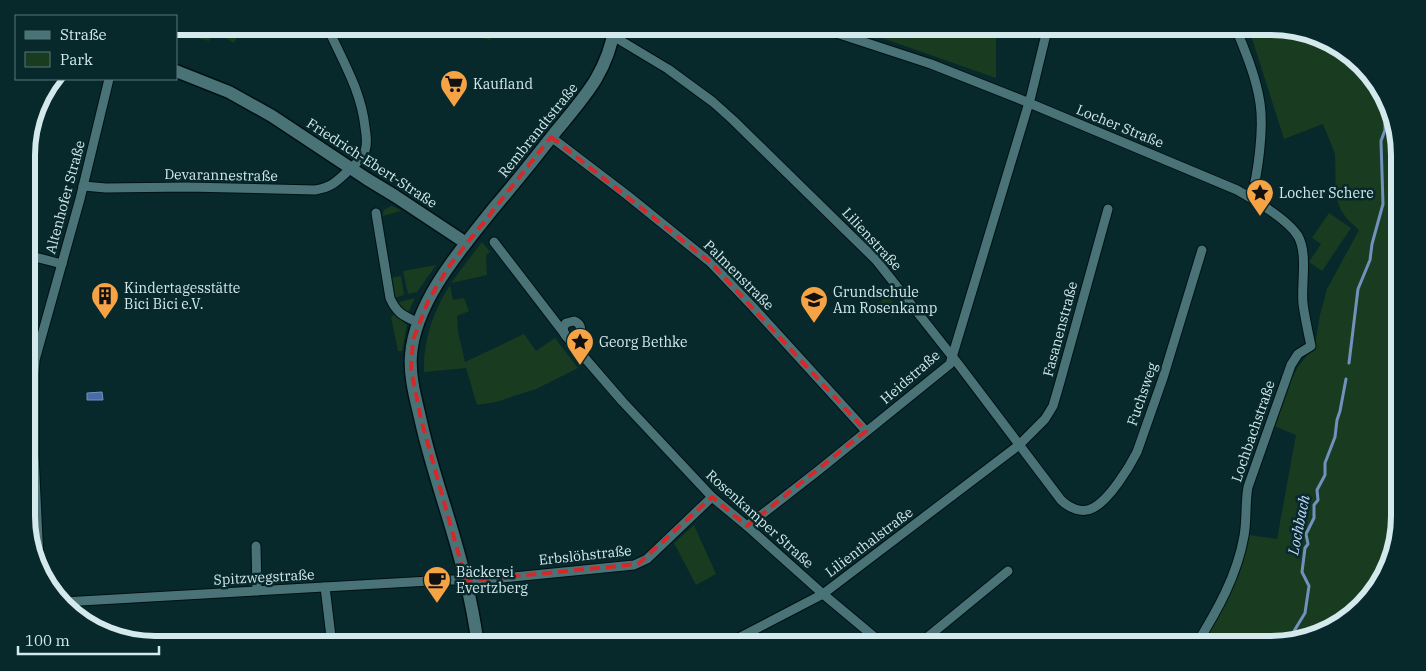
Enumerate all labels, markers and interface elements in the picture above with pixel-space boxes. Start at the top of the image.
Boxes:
legend [15,15,178,80]
text: Straße [60,25,107,44]
text: Park [60,50,93,69]
supermarket icon: Kaufland [439,69,469,108]
place label: Kaufland [473,75,533,93]
street label: Rembrandtstraße [494,79,582,181]
street label: Locher Straße [1074,100,1166,152]
street label: Friedrich-Ebert-Straße [303,114,441,212]
street label: Altenhofer Straße [41,138,89,256]
street label: Devarannestraße [164,165,278,185]
place icon: Locher Schere [1245,178,1275,217]
place label: Locher Schere [1279,184,1374,202]
street label: Lilienstraße [838,204,906,274]
street label: Palmenstraße [700,236,778,314]
place label: Kindertagesstätte Bici Bici e.V. [124,279,240,313]
street label: Fasanenstraße [1039,279,1081,379]
building icon: Kindertagesstätte Bici Bici e.V. [90,281,120,320]
place label: Grundschule Am Rosenkamp [833,283,937,317]
school or university icon: Grundschule Am Rosenkamp [799,285,829,324]
place icon: Georg Bethke [565,327,595,366]
place label: Georg Bethke [599,333,688,351]
street label: Heidstraße [876,346,944,408]
street label: Fuchsweg [1123,360,1161,428]
street label: Lochbachstraße [1227,378,1279,484]
street label: Rosenkamper Straße [702,466,818,572]
water label: Lochbach [1283,493,1314,558]
street label: Lilienthalstraße [822,503,916,581]
street label: Erbslöhstraße [538,541,632,569]
place label: Bäckerei Evertzberg [456,563,528,597]
street label: Spitzwegstraße [213,565,315,589]
cafe icon: Bäckerei Evertzberg [422,565,452,604]
scale bar [18,624,159,656]
text: 100 m [25,631,70,650]

